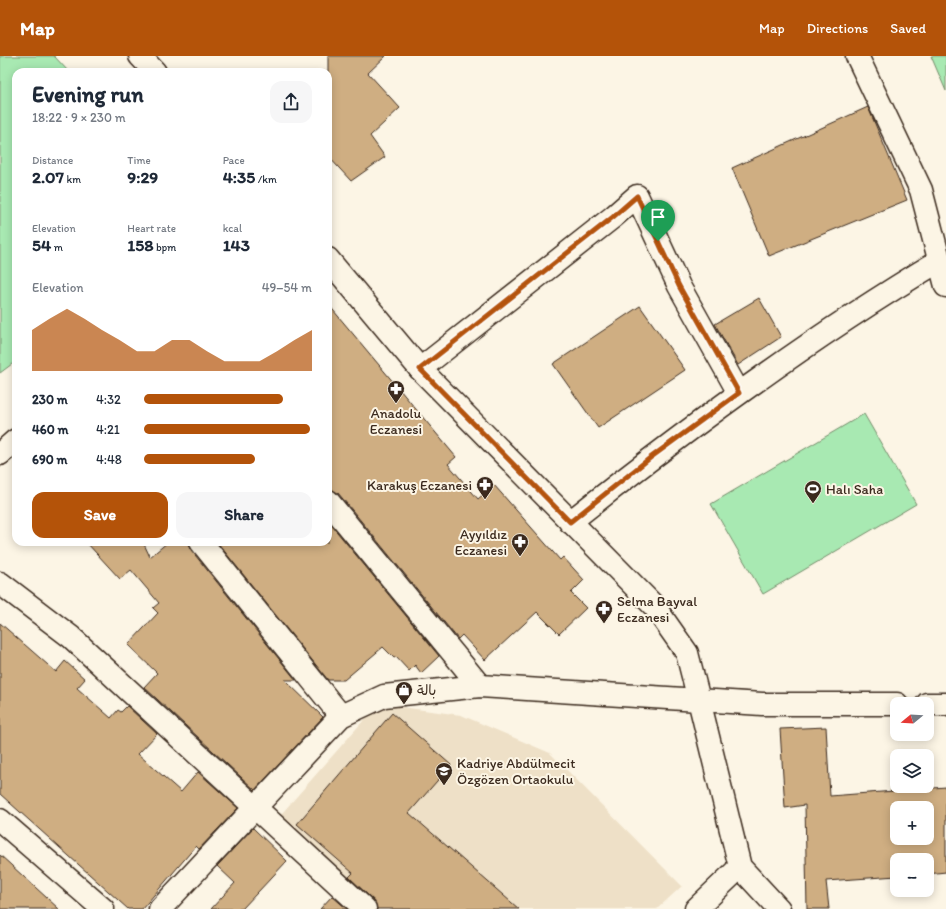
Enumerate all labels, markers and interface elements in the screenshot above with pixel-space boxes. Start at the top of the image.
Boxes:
text: Map [20,17,55,40]
text: Map [759,20,785,37]
text: Directions [807,20,868,37]
text: Saved [890,20,926,37]
text: Evening run [32,81,144,108]
button: share [270,81,312,123]
text: 18:22 · 9 × 230 m [32,110,126,125]
text: Distance [32,154,73,167]
text: Time [127,154,151,167]
text: Pace [223,154,245,167]
text: 2.07 [32,167,64,187]
text: 9:29 [127,167,158,187]
text: 4:35 [223,167,255,187]
text: km [64,173,81,186]
text: /km [255,173,277,186]
pin [641,200,675,241]
icon: arrive [647,206,669,228]
text: Elevation [32,222,76,235]
text: Heart rate [127,222,176,235]
text: kcal [223,222,242,235]
text: 54 [32,235,51,255]
text: 158 [127,235,153,255]
text: 143 [223,235,250,255]
text: m [51,241,63,254]
text: bpm [153,241,176,254]
text: Elevation [32,280,84,295]
text: 49–54 m [262,280,312,295]
pharmacy icon: Anadolu Eczanesi [386,379,406,404]
text: 230 m [32,392,68,407]
text: 4:32 [96,392,121,407]
place label: Anadolu Eczanesi [370,405,422,438]
text: 460 m [32,422,69,437]
text: 4:21 [96,422,120,437]
text: 690 m [32,452,68,467]
text: 4:48 [96,452,122,467]
pharmacy icon: Karakuş Eczanesi [475,475,495,500]
place label: Karakuş Eczanesi [367,477,472,494]
sports icon: Halı Saha [803,479,823,504]
place label: Halı Saha [826,481,883,498]
button: Save [32,492,168,538]
button: Share [176,492,312,538]
place label: Ayyıldız Eczanesi [455,526,508,559]
pharmacy icon: Ayyıldız Eczanesi [510,532,530,557]
place label: Selma Bayval Eczanesi [617,593,697,626]
pharmacy icon: Selma Bayval Eczanesi [594,599,614,624]
shop icon: بالة [394,680,414,705]
place label: بالة [417,682,436,699]
north arrow [890,697,934,741]
map controls [890,697,934,897]
button: layers [890,749,934,793]
place label: Kadriye Abdülmecit Özgözen Ortaokulu [457,755,575,788]
school or university icon: Kadriye Abdülmecit Özgözen Ortaokulu [434,761,454,786]
button: + [890,801,934,845]
button: − [890,853,934,897]

